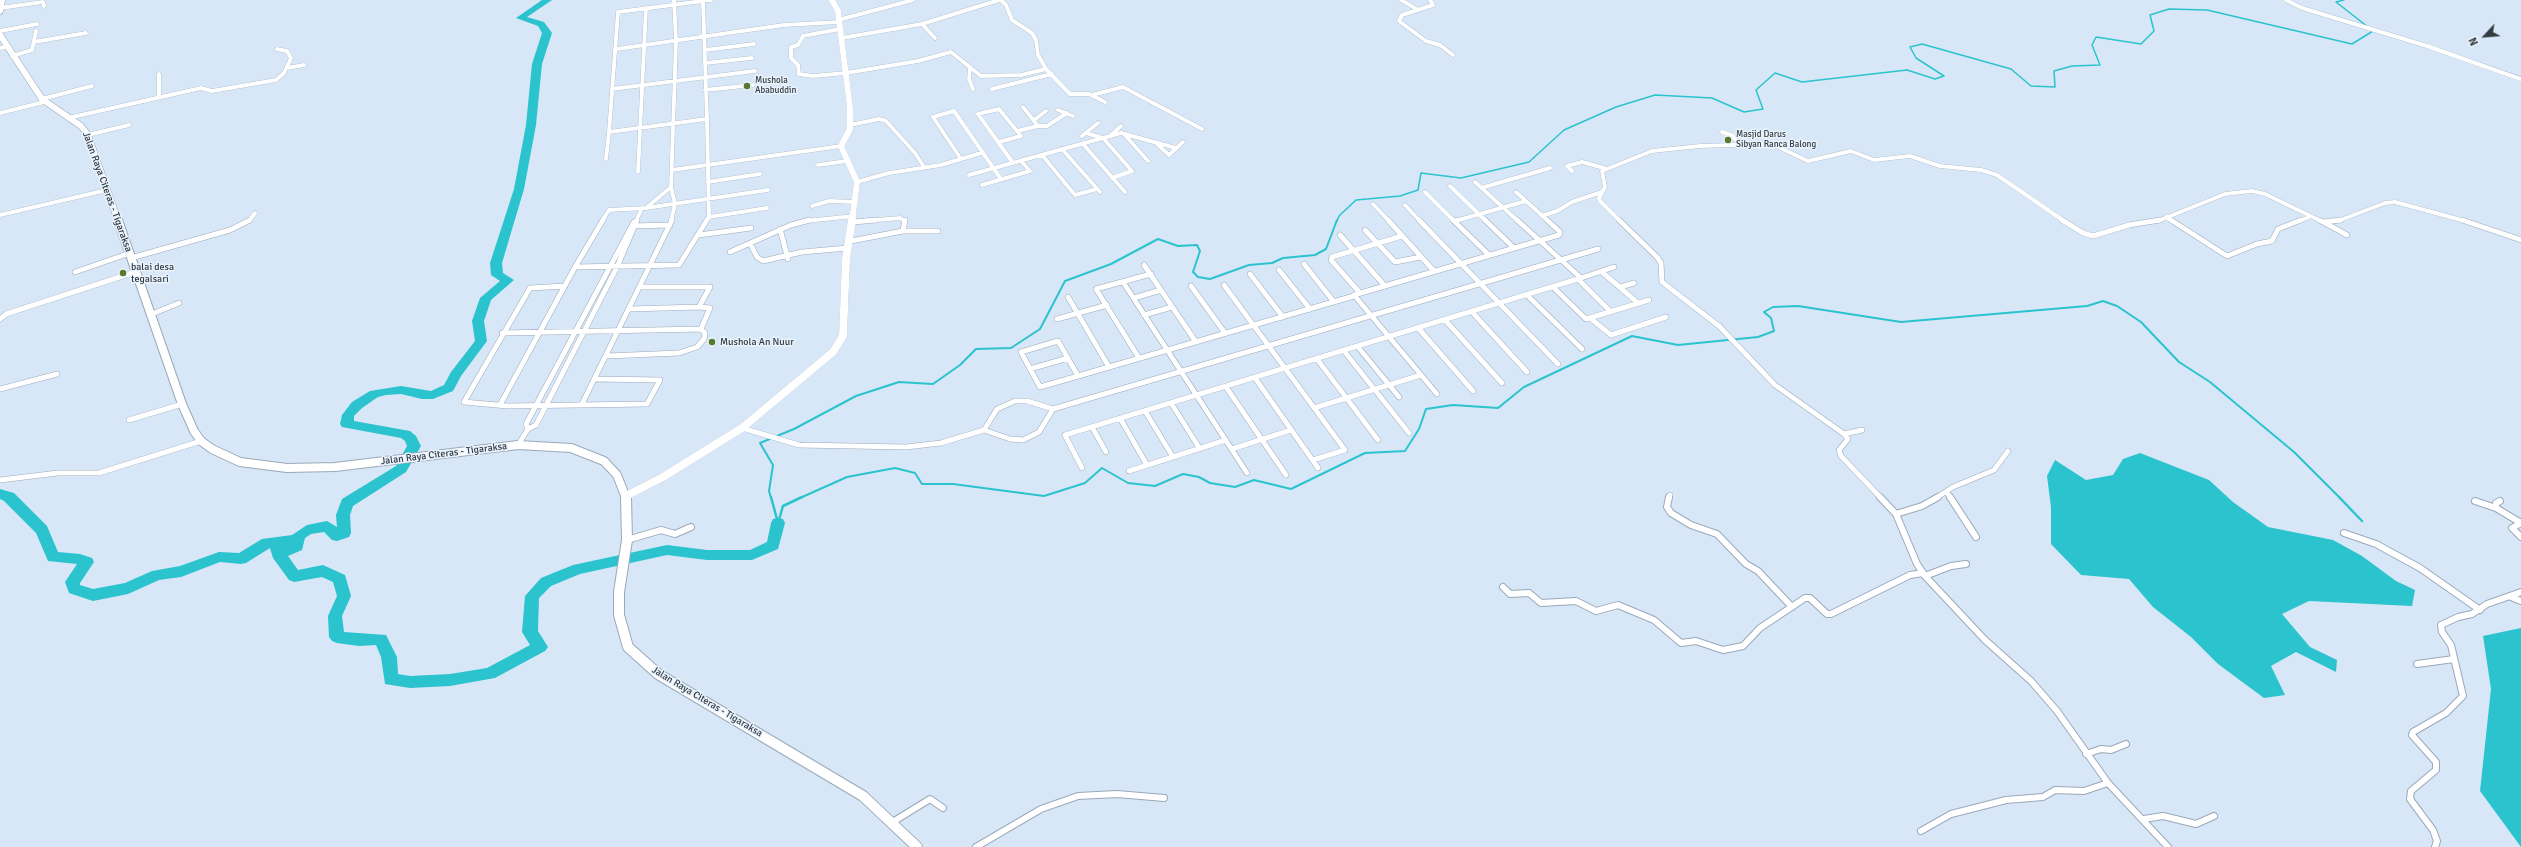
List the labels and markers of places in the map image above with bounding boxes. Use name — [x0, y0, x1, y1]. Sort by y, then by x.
place label: Mushola Ababuddin — [755, 76, 796, 97]
marker: Mushola Ababuddin — [742, 81, 752, 91]
place label: Masjid Darus Sibyan Ranca Balong — [1736, 130, 1816, 151]
marker: Masjid Darus Sibyan Ranca Balong — [1723, 135, 1733, 145]
place label: balai desa tegalsari — [131, 261, 174, 284]
marker: balai desa tegalsari — [118, 268, 128, 278]
place label: Mushola An Nuur — [720, 336, 794, 348]
marker: Mushola An Nuur — [707, 337, 717, 347]

